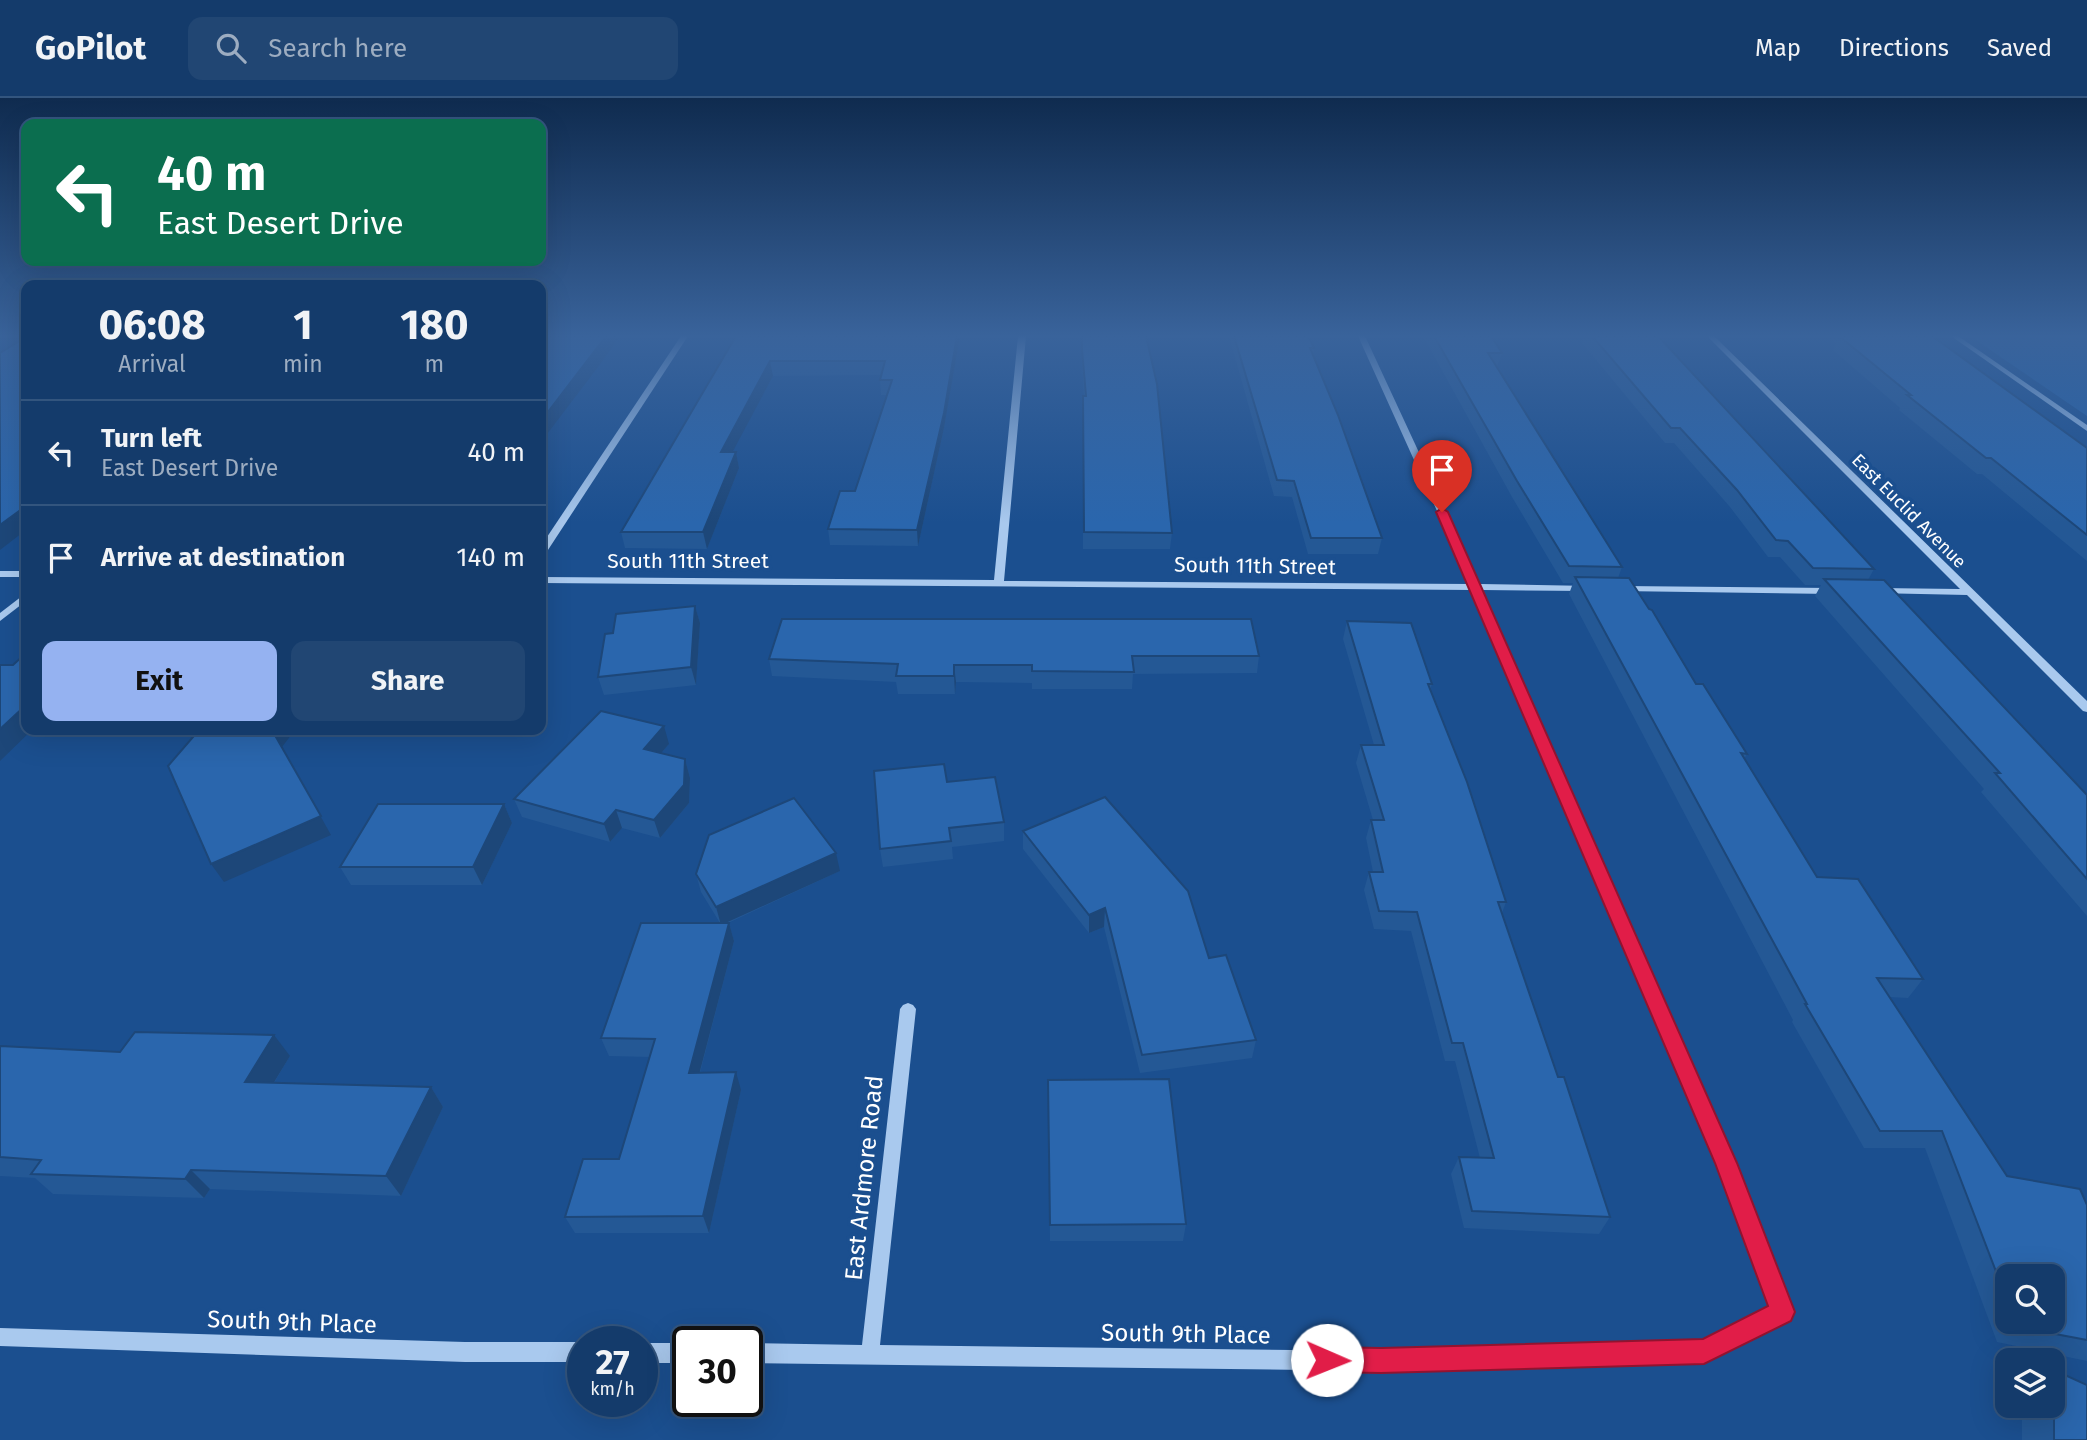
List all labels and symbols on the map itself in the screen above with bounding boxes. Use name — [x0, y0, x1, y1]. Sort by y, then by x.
pin — [1412, 440, 1472, 512]
street label: East Euclid Avenue — [1847, 449, 1971, 573]
street label: South 11th Street — [607, 548, 769, 574]
street label: South 11th Street — [1174, 552, 1336, 580]
street label: East Ardmore Road — [839, 1074, 889, 1282]
street label: South 9th Place — [207, 1305, 377, 1339]
street label: South 9th Place — [1101, 1319, 1271, 1349]
position arrow — [1290, 1323, 1364, 1397]
speed limit sign: 30 — [672, 1326, 763, 1417]

